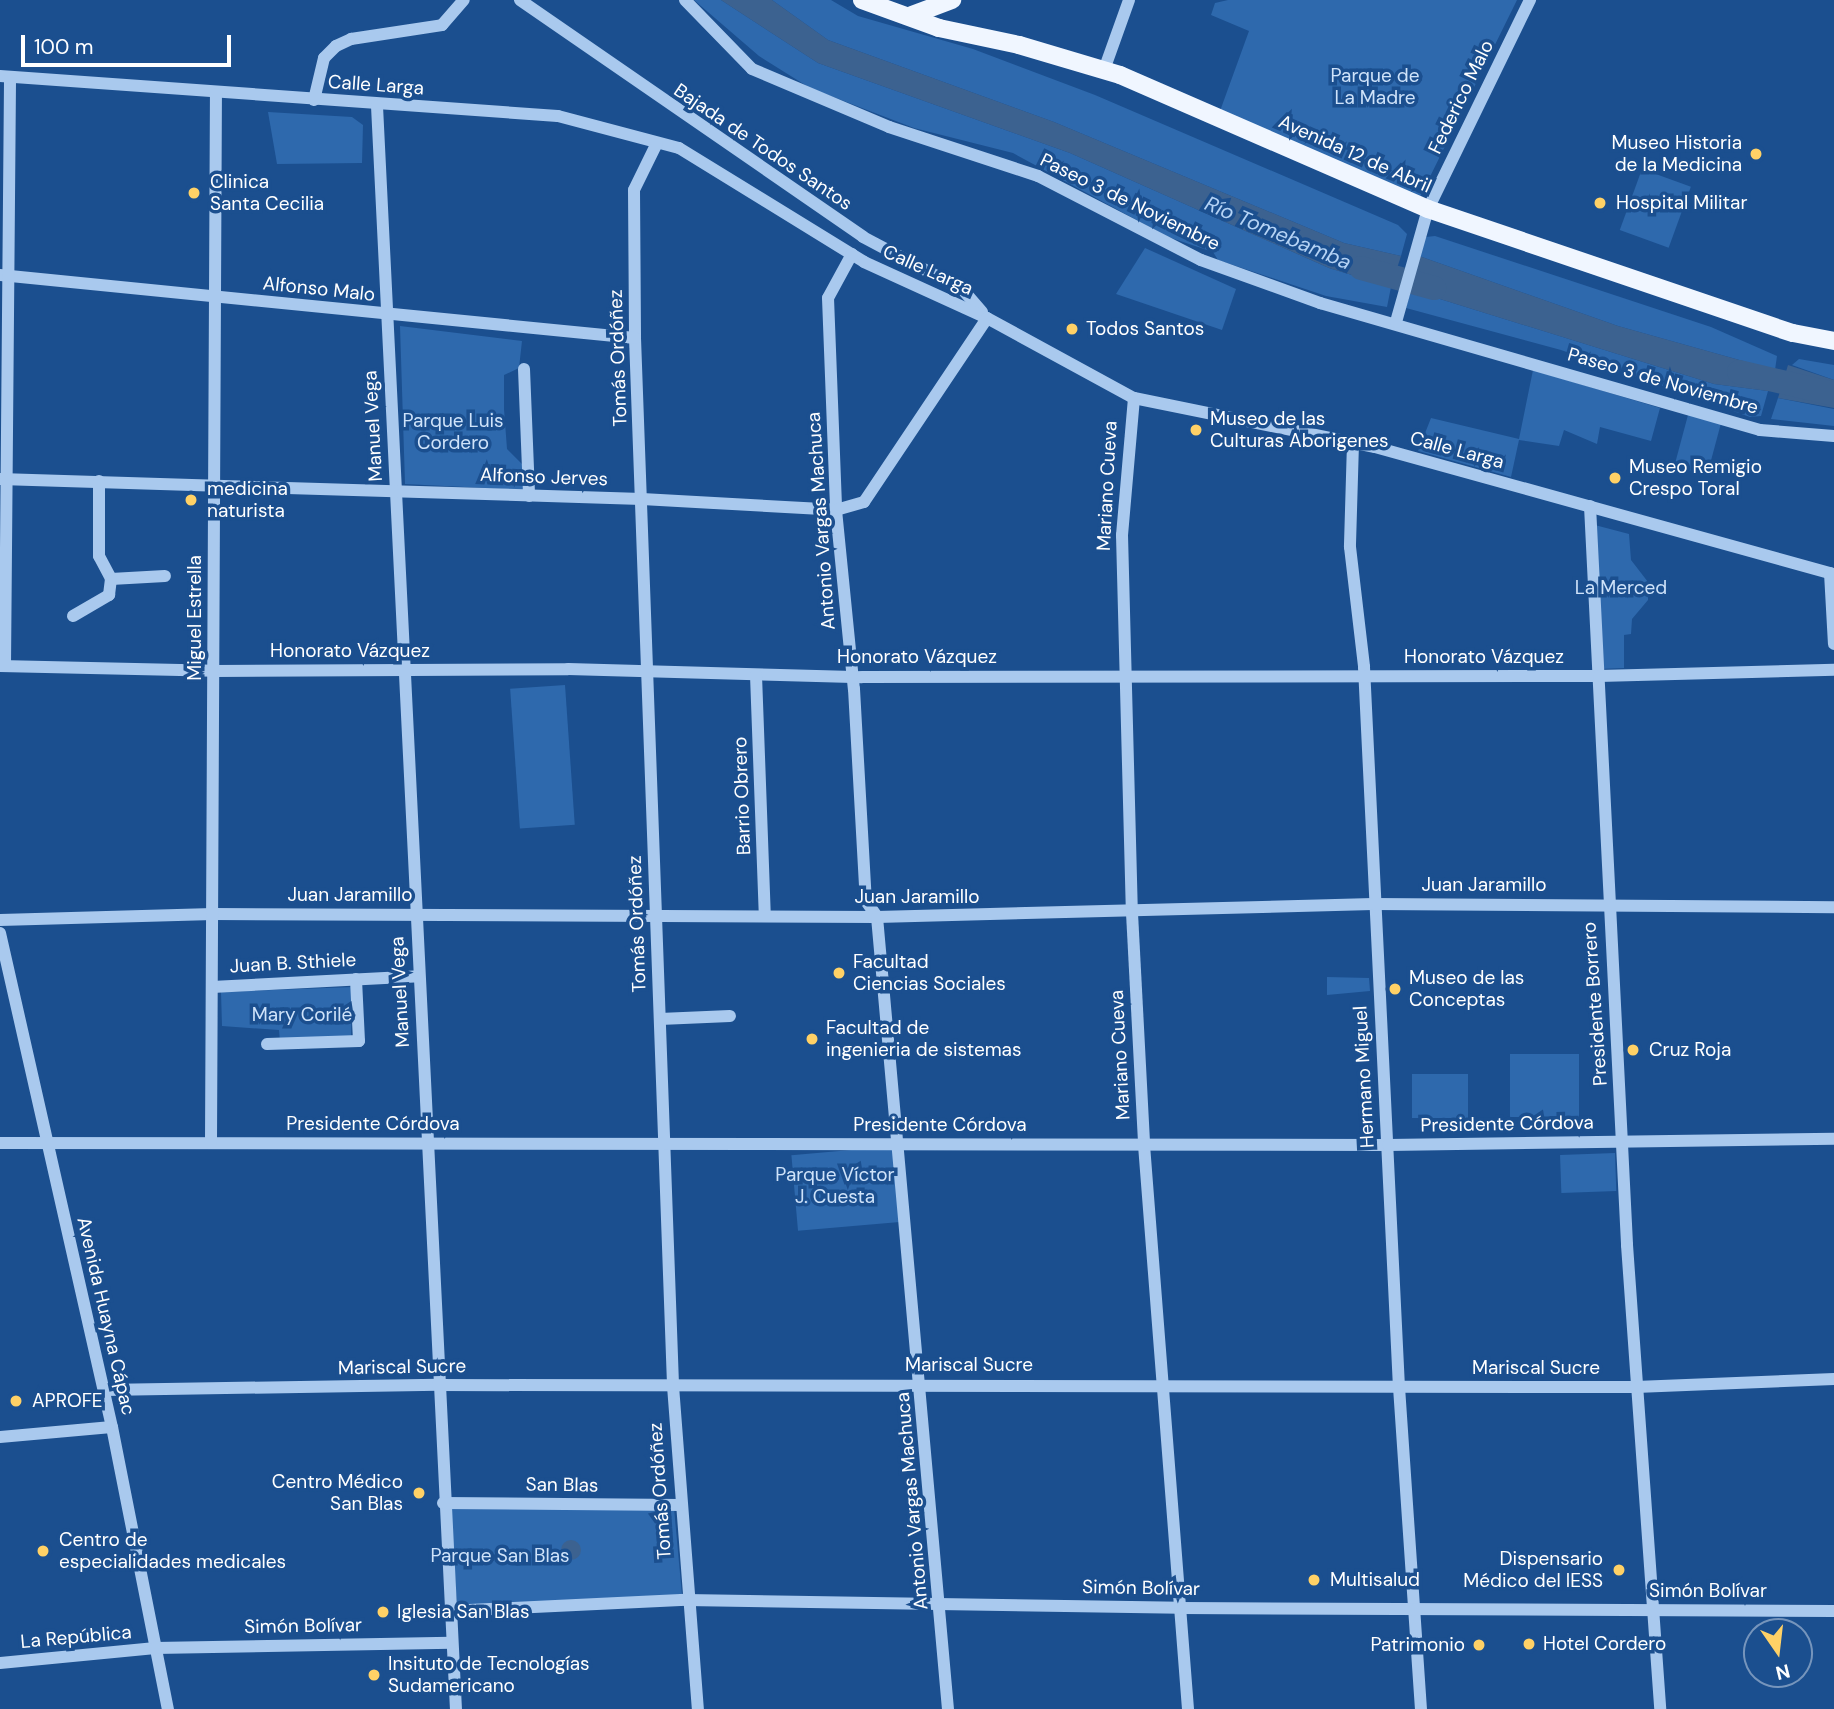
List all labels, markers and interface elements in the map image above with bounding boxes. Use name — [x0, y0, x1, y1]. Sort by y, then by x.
scale bar — [24, 21, 234, 65]
text: 100 m — [34, 33, 94, 61]
street label: Federico Malo — [1424, 36, 1498, 158]
park label: Parque de La Madre — [1331, 65, 1419, 109]
street label: Calle Larga — [327, 70, 425, 100]
street label: Bajada de Todos Santos — [670, 79, 856, 215]
street label: Avenida 12 de Abril — [1275, 110, 1435, 198]
place label: Museo Historia de la Medicina — [1611, 132, 1742, 176]
marker: Museo Historia de la Medicina — [1748, 146, 1764, 162]
street label: Paseo 3 de Noviembre — [1036, 149, 1224, 255]
place label: Clinica Santa Cecilia — [210, 171, 324, 215]
marker: Clinica Santa Cecilia — [184, 183, 204, 203]
water label: Río Tomebamba — [1201, 191, 1355, 275]
place label: Hospital Militar — [1616, 192, 1747, 214]
marker: Hospital Militar — [1590, 193, 1610, 213]
street label: Calle Larga — [879, 240, 977, 300]
street label: Alfonso Malo — [262, 272, 376, 306]
street label: Tomás Ordóñez — [604, 289, 632, 427]
place label: Todos Santos — [1086, 318, 1204, 340]
marker: Todos Santos — [1064, 321, 1080, 337]
street label: Paseo 3 de Noviembre — [1565, 343, 1761, 419]
street label: Manuel Vega — [359, 370, 387, 482]
place label: Museo de las Culturas Aborigenes — [1210, 408, 1389, 452]
park label: Parque Luis Cordero — [402, 410, 504, 454]
street label: Antonio Vargas Machuca — [802, 411, 840, 631]
street label: Mariano Cueva — [1092, 420, 1122, 552]
marker: Museo de las Culturas Aborigenes — [1188, 422, 1204, 438]
street label: Calle Larga — [1408, 427, 1506, 473]
place label: Museo Remigio Crespo Toral — [1629, 456, 1762, 500]
street label: Alfonso Jerves — [480, 463, 608, 491]
marker: Museo Remigio Crespo Toral — [1607, 470, 1623, 486]
place label: medicina naturista — [207, 478, 288, 522]
marker: medicina naturista — [181, 490, 201, 510]
street label: Miguel Estrella — [184, 555, 206, 681]
park label: La Merced — [1575, 577, 1667, 599]
street label: Honorato Vázquez — [270, 640, 430, 662]
street label: Honorato Vázquez — [837, 646, 997, 668]
street label: Honorato Vázquez — [1404, 646, 1564, 668]
street label: Barrio Obrero — [729, 736, 755, 856]
street label: Tomás Ordóñez — [623, 855, 651, 993]
street label: Juan Jaramillo — [1421, 874, 1547, 896]
street label: Juan Jaramillo — [287, 884, 413, 906]
street label: Juan Jaramillo — [854, 886, 980, 908]
street label: Presidente Borrero — [1578, 921, 1612, 1087]
street label: Manuel Vega — [386, 936, 414, 1048]
street label: Juan B. Sthiele — [229, 948, 357, 978]
place label: Facultad Ciencias Sociales — [853, 951, 1006, 995]
marker: Facultad Ciencias Sociales — [831, 965, 847, 981]
place label: Museo de las Conceptas — [1409, 967, 1524, 1011]
marker: Museo de las Conceptas — [1387, 981, 1403, 997]
street label: Mariano Cueva — [1105, 989, 1135, 1121]
park label: Mary Corilé — [252, 1004, 352, 1026]
street label: Hermano Miguel — [1349, 1005, 1379, 1149]
place label: Facultad de ingenieria de sistemas — [826, 1017, 1021, 1061]
marker: Facultad de ingenieria de sistemas — [804, 1031, 820, 1047]
place label: Cruz Roja — [1649, 1039, 1731, 1061]
marker: Cruz Roja — [1623, 1040, 1643, 1060]
street label: Presidente Córdova — [1420, 1111, 1594, 1137]
street label: Presidente Córdova — [286, 1113, 460, 1135]
street label: Presidente Córdova — [853, 1114, 1027, 1136]
park label: Parque Víctor J. Cuesta — [775, 1164, 895, 1208]
street label: Avenida Huayna Cápac — [72, 1215, 140, 1417]
street label: Mariscal Sucre — [338, 1354, 466, 1380]
street label: Mariscal Sucre — [905, 1354, 1033, 1376]
street label: Mariscal Sucre — [1472, 1357, 1600, 1379]
place label: APROFE — [32, 1390, 103, 1412]
marker: APROFE — [6, 1391, 26, 1411]
street label: Antonio Vargas Machuca — [891, 1391, 933, 1611]
street label: Tomás Ordóñez — [644, 1422, 676, 1560]
place label: Centro Médico San Blas — [272, 1471, 403, 1515]
street label: San Blas — [525, 1473, 599, 1497]
marker: Centro Médico San Blas — [409, 1483, 429, 1503]
place label: Centro de especialidades medicales — [59, 1529, 286, 1573]
marker: Centro de especialidades medicales — [33, 1541, 53, 1561]
park label: Parque San Blas — [430, 1545, 570, 1567]
place label: Dispensario Médico del IESS — [1463, 1548, 1603, 1592]
marker: Dispensario Médico del IESS — [1609, 1560, 1629, 1580]
place label: Multisalud — [1330, 1569, 1420, 1591]
marker: Multisalud — [1304, 1570, 1324, 1590]
street label: Simón Bolívar — [1082, 1576, 1200, 1600]
street label: Simón Bolívar — [1649, 1580, 1767, 1602]
place label: Iglesia San Blas — [397, 1601, 529, 1623]
marker: Iglesia San Blas — [375, 1604, 391, 1620]
street label: Simón Bolívar — [244, 1614, 362, 1638]
north arrow — [1743, 1618, 1813, 1688]
street label: La República — [19, 1621, 133, 1653]
place label: Hotel Cordero — [1543, 1633, 1666, 1655]
place label: Patrimonio — [1370, 1634, 1465, 1656]
marker: Hotel Cordero — [1521, 1636, 1537, 1652]
marker: Patrimonio — [1471, 1637, 1487, 1653]
place label: Insituto de Tecnologías Sudamericano — [388, 1653, 590, 1697]
text: N — [1773, 1658, 1792, 1686]
marker: Insituto de Tecnologías Sudamericano — [366, 1667, 382, 1683]

